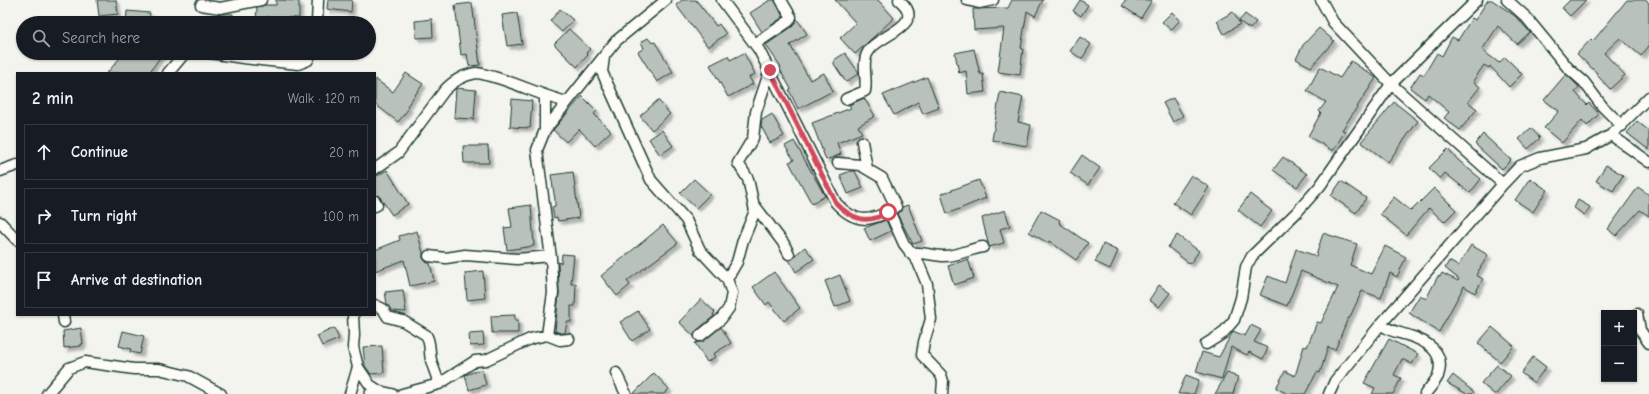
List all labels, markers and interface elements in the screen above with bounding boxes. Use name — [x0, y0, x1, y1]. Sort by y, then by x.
search box — [16, 16, 376, 60]
icon: search — [30, 27, 52, 49]
text: Search here — [62, 29, 140, 47]
route end — [761, 61, 779, 79]
text: 2 min — [32, 89, 73, 108]
text: Walk · 120 m — [288, 91, 360, 106]
icon: ahead — [33, 141, 55, 163]
text: Continue — [71, 143, 128, 161]
text: 20 m — [329, 145, 359, 160]
route start — [879, 203, 897, 221]
icon: right — [33, 205, 55, 227]
text: Turn right — [71, 207, 137, 225]
text: 100 m — [323, 209, 359, 224]
icon: arrive — [33, 269, 55, 291]
text: Arrive at destination — [71, 271, 202, 289]
map controls — [1601, 310, 1637, 382]
button: + — [1601, 310, 1637, 346]
button: − — [1601, 346, 1637, 382]

